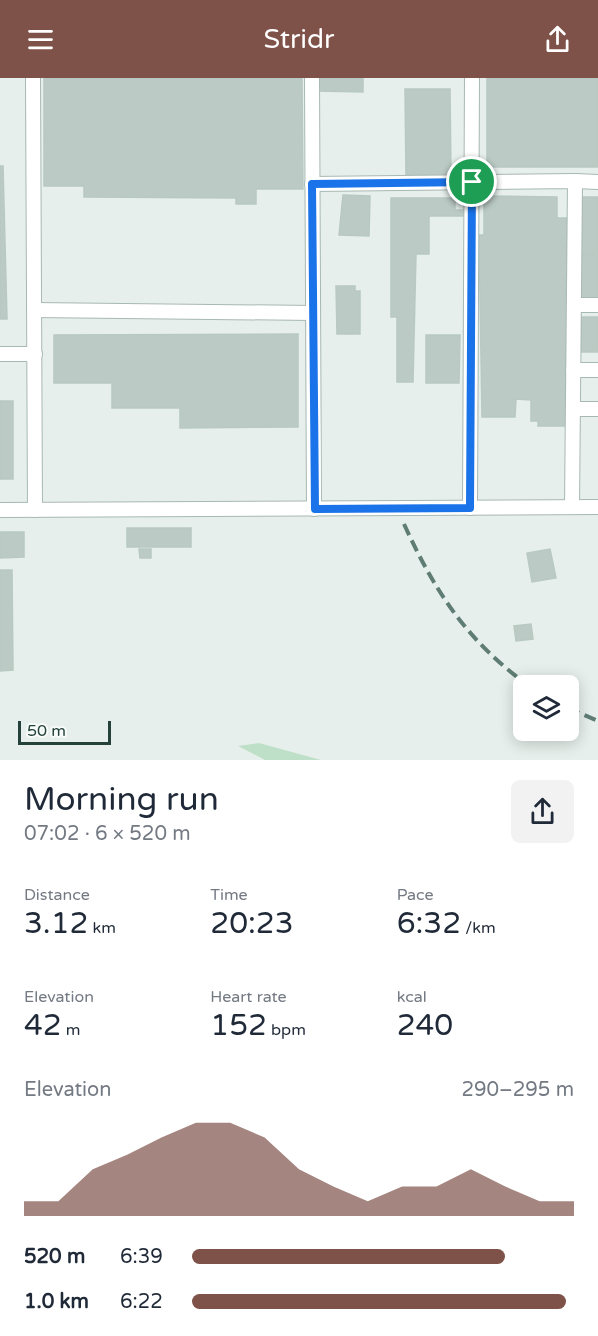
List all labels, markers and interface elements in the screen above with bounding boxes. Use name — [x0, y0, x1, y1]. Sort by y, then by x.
icon: menu — [24, 23, 57, 56]
text: Stridr — [264, 23, 334, 56]
icon: share — [541, 23, 574, 56]
pin — [446, 156, 497, 207]
icon: arrive — [455, 165, 488, 198]
map controls — [513, 675, 579, 741]
button: layers — [513, 675, 579, 741]
scale bar — [18, 718, 111, 746]
text: 50 m — [27, 721, 66, 741]
text: Morning run — [24, 780, 219, 819]
button: share — [511, 780, 574, 843]
text: 07:02 · 6 × 520 m — [24, 822, 191, 846]
text: Distance — [24, 885, 90, 905]
text: Time — [210, 885, 248, 905]
text: Pace — [397, 885, 434, 905]
text: 3.12 — [24, 905, 88, 942]
text: 20:23 — [210, 905, 294, 942]
text: 6:32 — [397, 905, 461, 942]
text: km — [88, 918, 116, 938]
text: /km — [461, 918, 496, 938]
text: Elevation — [24, 987, 94, 1007]
text: Heart rate — [210, 987, 287, 1007]
text: kcal — [397, 987, 427, 1007]
text: 42 — [24, 1007, 62, 1044]
text: 152 — [210, 1007, 267, 1044]
text: 240 — [397, 1007, 453, 1044]
text: m — [62, 1020, 81, 1040]
text: bpm — [267, 1020, 306, 1040]
text: Elevation — [24, 1078, 111, 1102]
text: 290–295 m — [461, 1078, 574, 1102]
text: 520 m — [24, 1245, 85, 1269]
text: 6:39 — [120, 1245, 163, 1269]
text: 1.0 km — [24, 1290, 89, 1314]
text: 6:22 — [120, 1290, 163, 1314]

